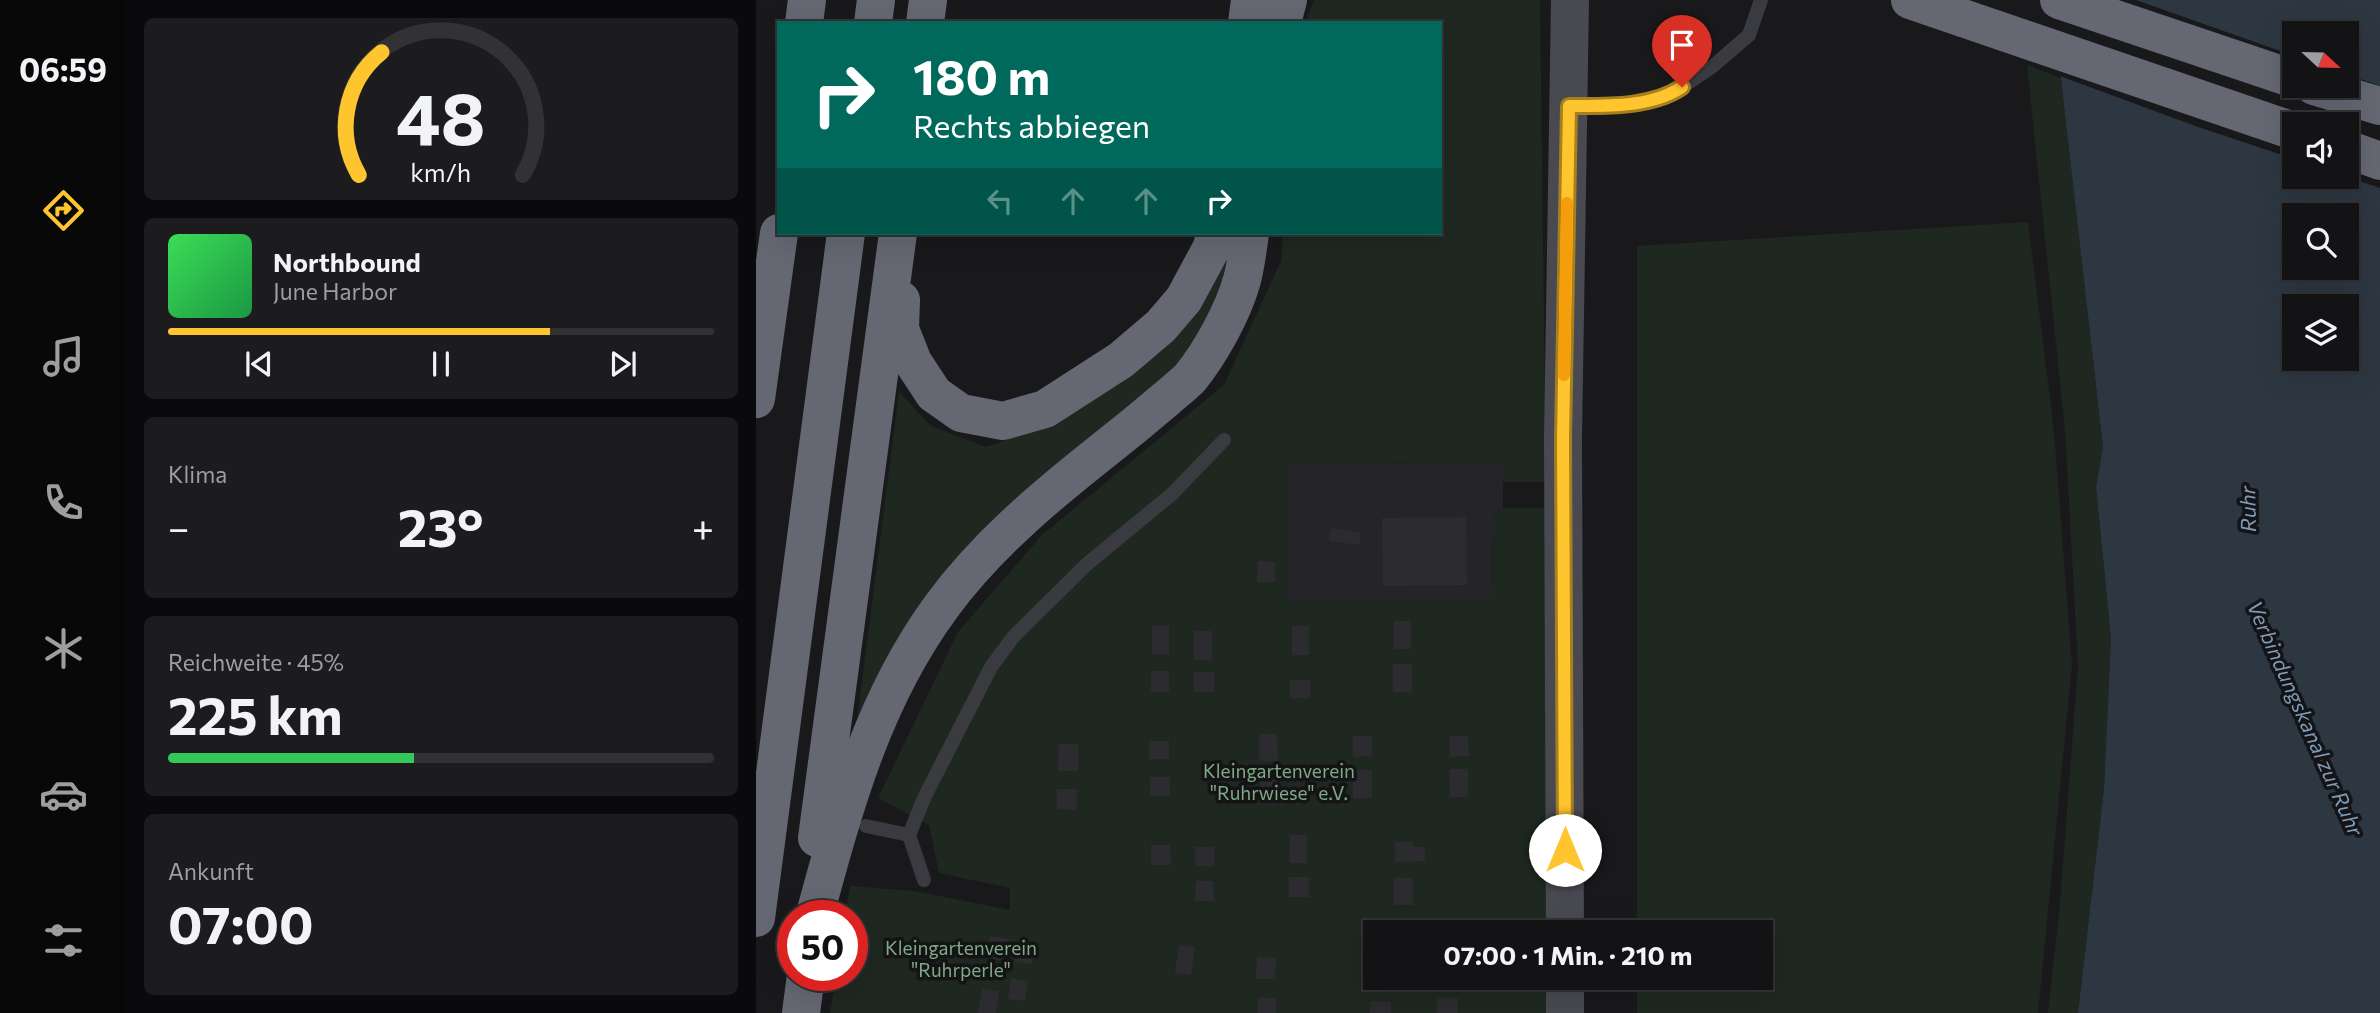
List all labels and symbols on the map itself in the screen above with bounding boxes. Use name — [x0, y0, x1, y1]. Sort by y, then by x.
pin — [1652, 15, 1712, 87]
north arrow — [2282, 21, 2359, 98]
water label: Ruhr — [2234, 485, 2260, 532]
water label: Verbindungskanal zur Ruhr — [2243, 597, 2369, 840]
park label: Kleingartenverein "Ruhrwiese" e.V. — [1203, 759, 1355, 804]
position arrow — [1528, 813, 1602, 887]
speed limit sign: 50 — [777, 900, 868, 991]
park label: Kleingartenverein "Ruhrperle" — [885, 936, 1037, 981]

